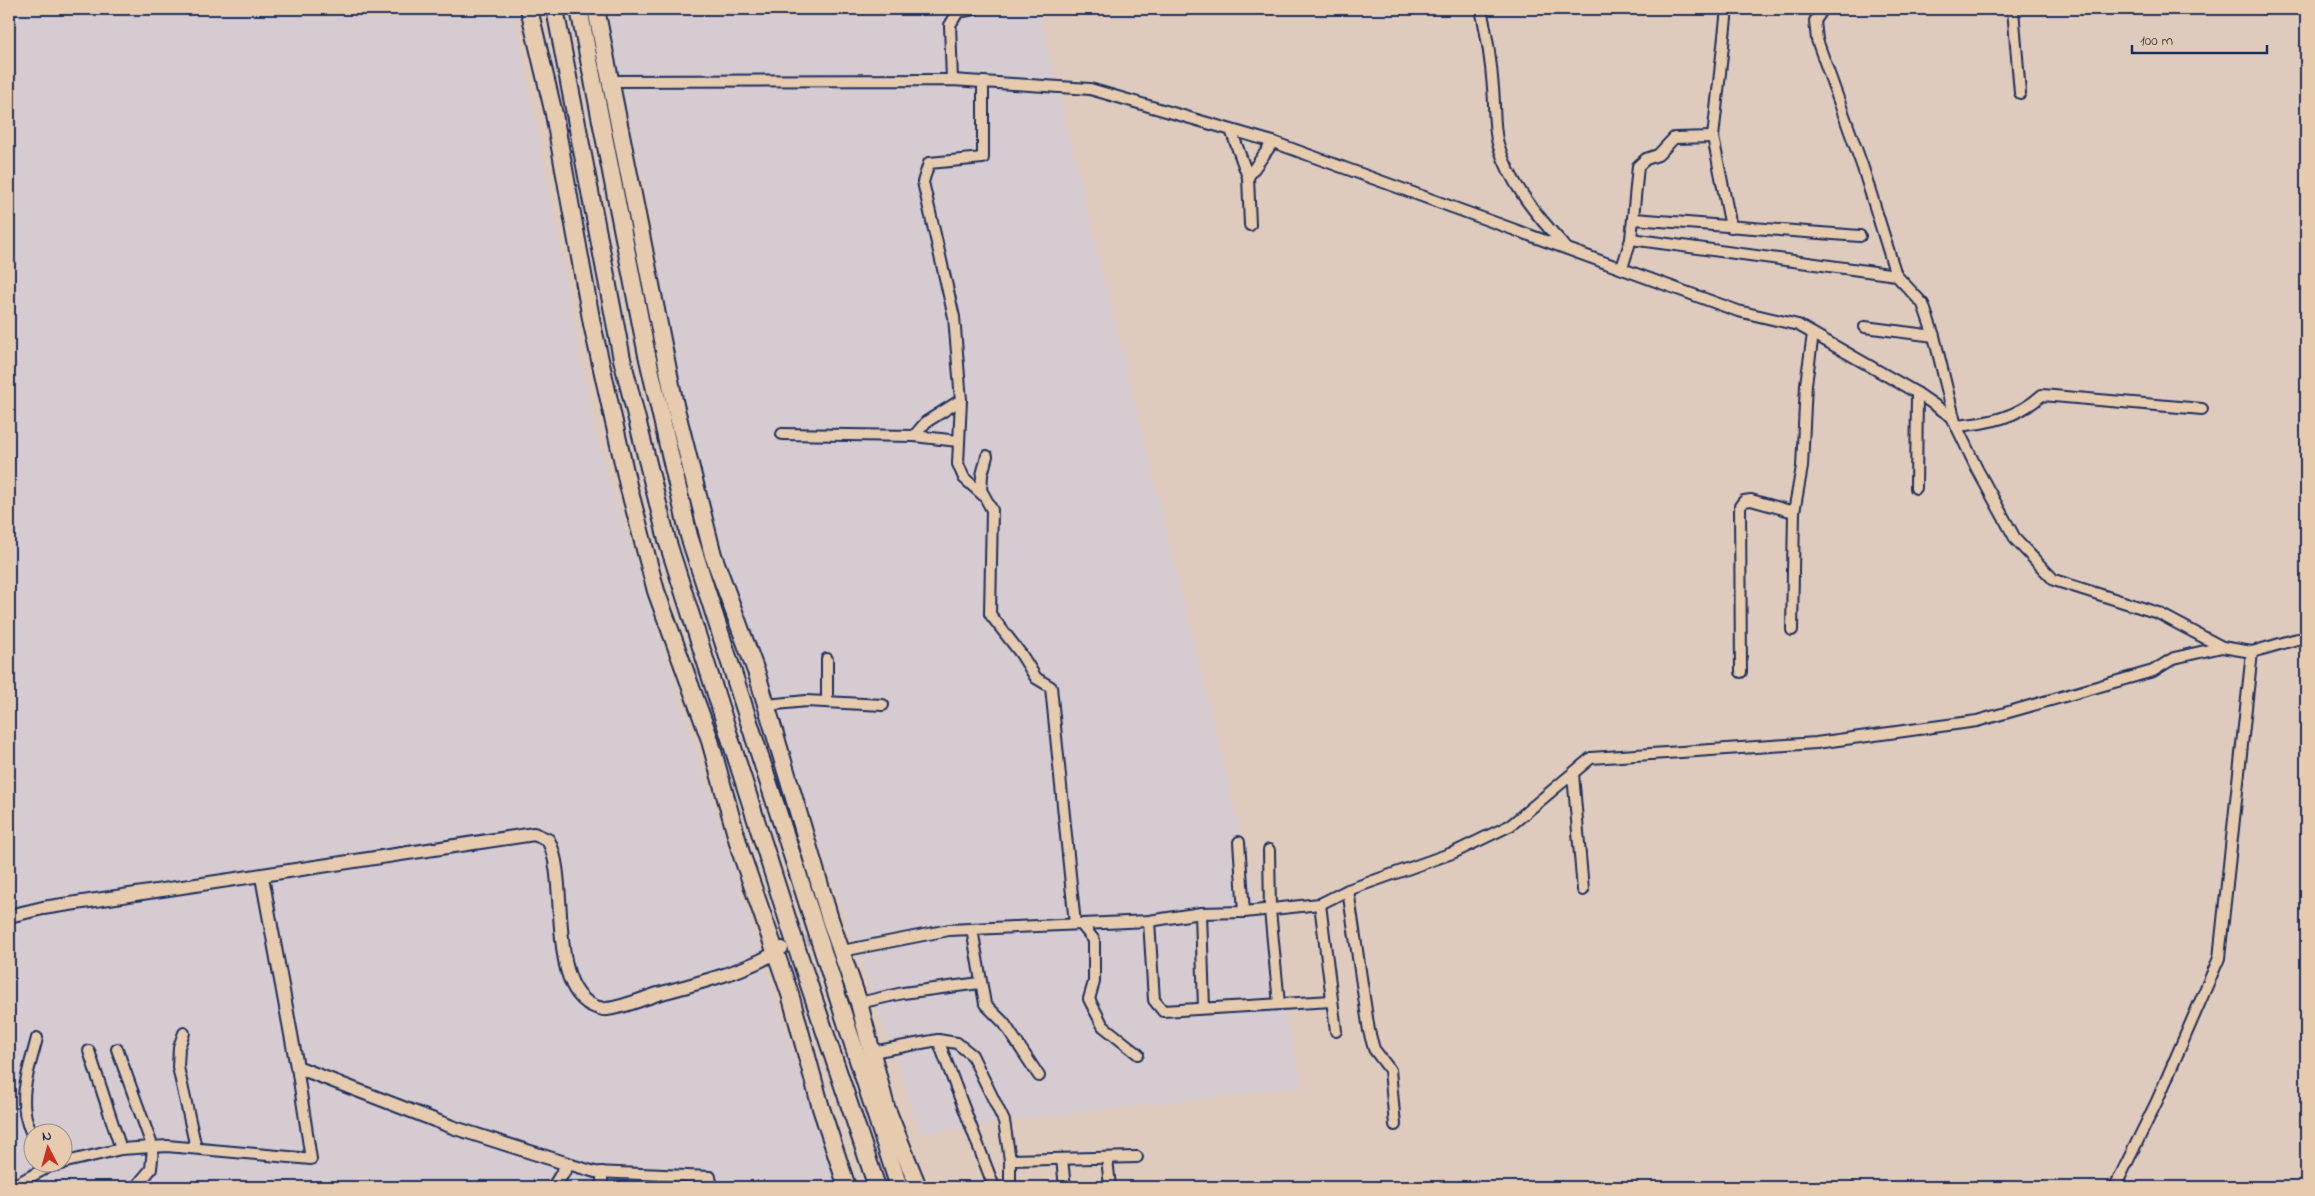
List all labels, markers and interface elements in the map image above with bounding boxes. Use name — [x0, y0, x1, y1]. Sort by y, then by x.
scale bar — [2132, 22, 2268, 54]
text: 100 m — [2140, 30, 2173, 52]
north arrow — [22, 1124, 72, 1174]
text: N — [41, 1126, 53, 1147]

